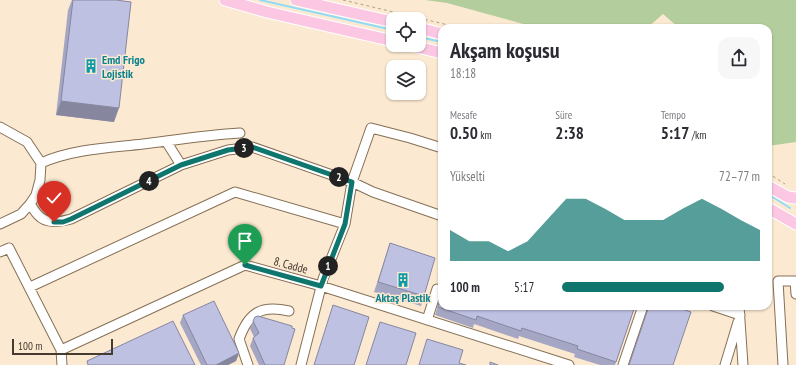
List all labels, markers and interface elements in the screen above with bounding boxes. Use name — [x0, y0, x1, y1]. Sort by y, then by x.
map controls — [386, 12, 426, 100]
button: locate — [386, 12, 426, 52]
text: Akşam koşusu — [450, 36, 560, 64]
button: share — [718, 37, 760, 79]
place label: Emd Frigo Lojistik — [102, 52, 145, 81]
building icon: Emd Frigo Lojistik — [83, 58, 99, 74]
button: layers — [386, 60, 426, 100]
text: 18:18 — [450, 65, 476, 82]
text: Mesafe — [450, 108, 477, 122]
text: Süre — [555, 108, 572, 122]
text: Tempo — [661, 108, 686, 122]
text: 0.50 — [450, 122, 478, 144]
text: 2:38 — [555, 122, 584, 144]
text: 5:17 — [661, 122, 689, 144]
text: km — [478, 128, 492, 142]
text: /km — [689, 128, 706, 142]
pin: 3 — [234, 138, 254, 158]
text: 3 — [241, 141, 247, 155]
pin: 2 — [329, 167, 349, 187]
text: Yükselti — [450, 168, 485, 185]
text: 72–77 m — [719, 168, 760, 185]
text: 2 — [336, 170, 342, 184]
pin: 4 — [139, 171, 159, 191]
text: 4 — [146, 174, 152, 188]
pin — [37, 181, 71, 222]
icon: check — [43, 187, 65, 209]
pin — [228, 224, 262, 265]
icon: arrive — [234, 230, 256, 252]
street label: 8. Cadde — [272, 253, 310, 277]
pin: 1 — [318, 256, 338, 276]
text: 1 — [325, 259, 331, 273]
building icon: Aktaş Plastik — [395, 272, 411, 288]
text: 100 m — [450, 279, 480, 296]
text: 5:17 — [514, 279, 534, 296]
place label: Aktaş Plastik — [375, 290, 431, 305]
scale bar — [12, 337, 113, 356]
text: 100 m — [18, 339, 42, 353]

